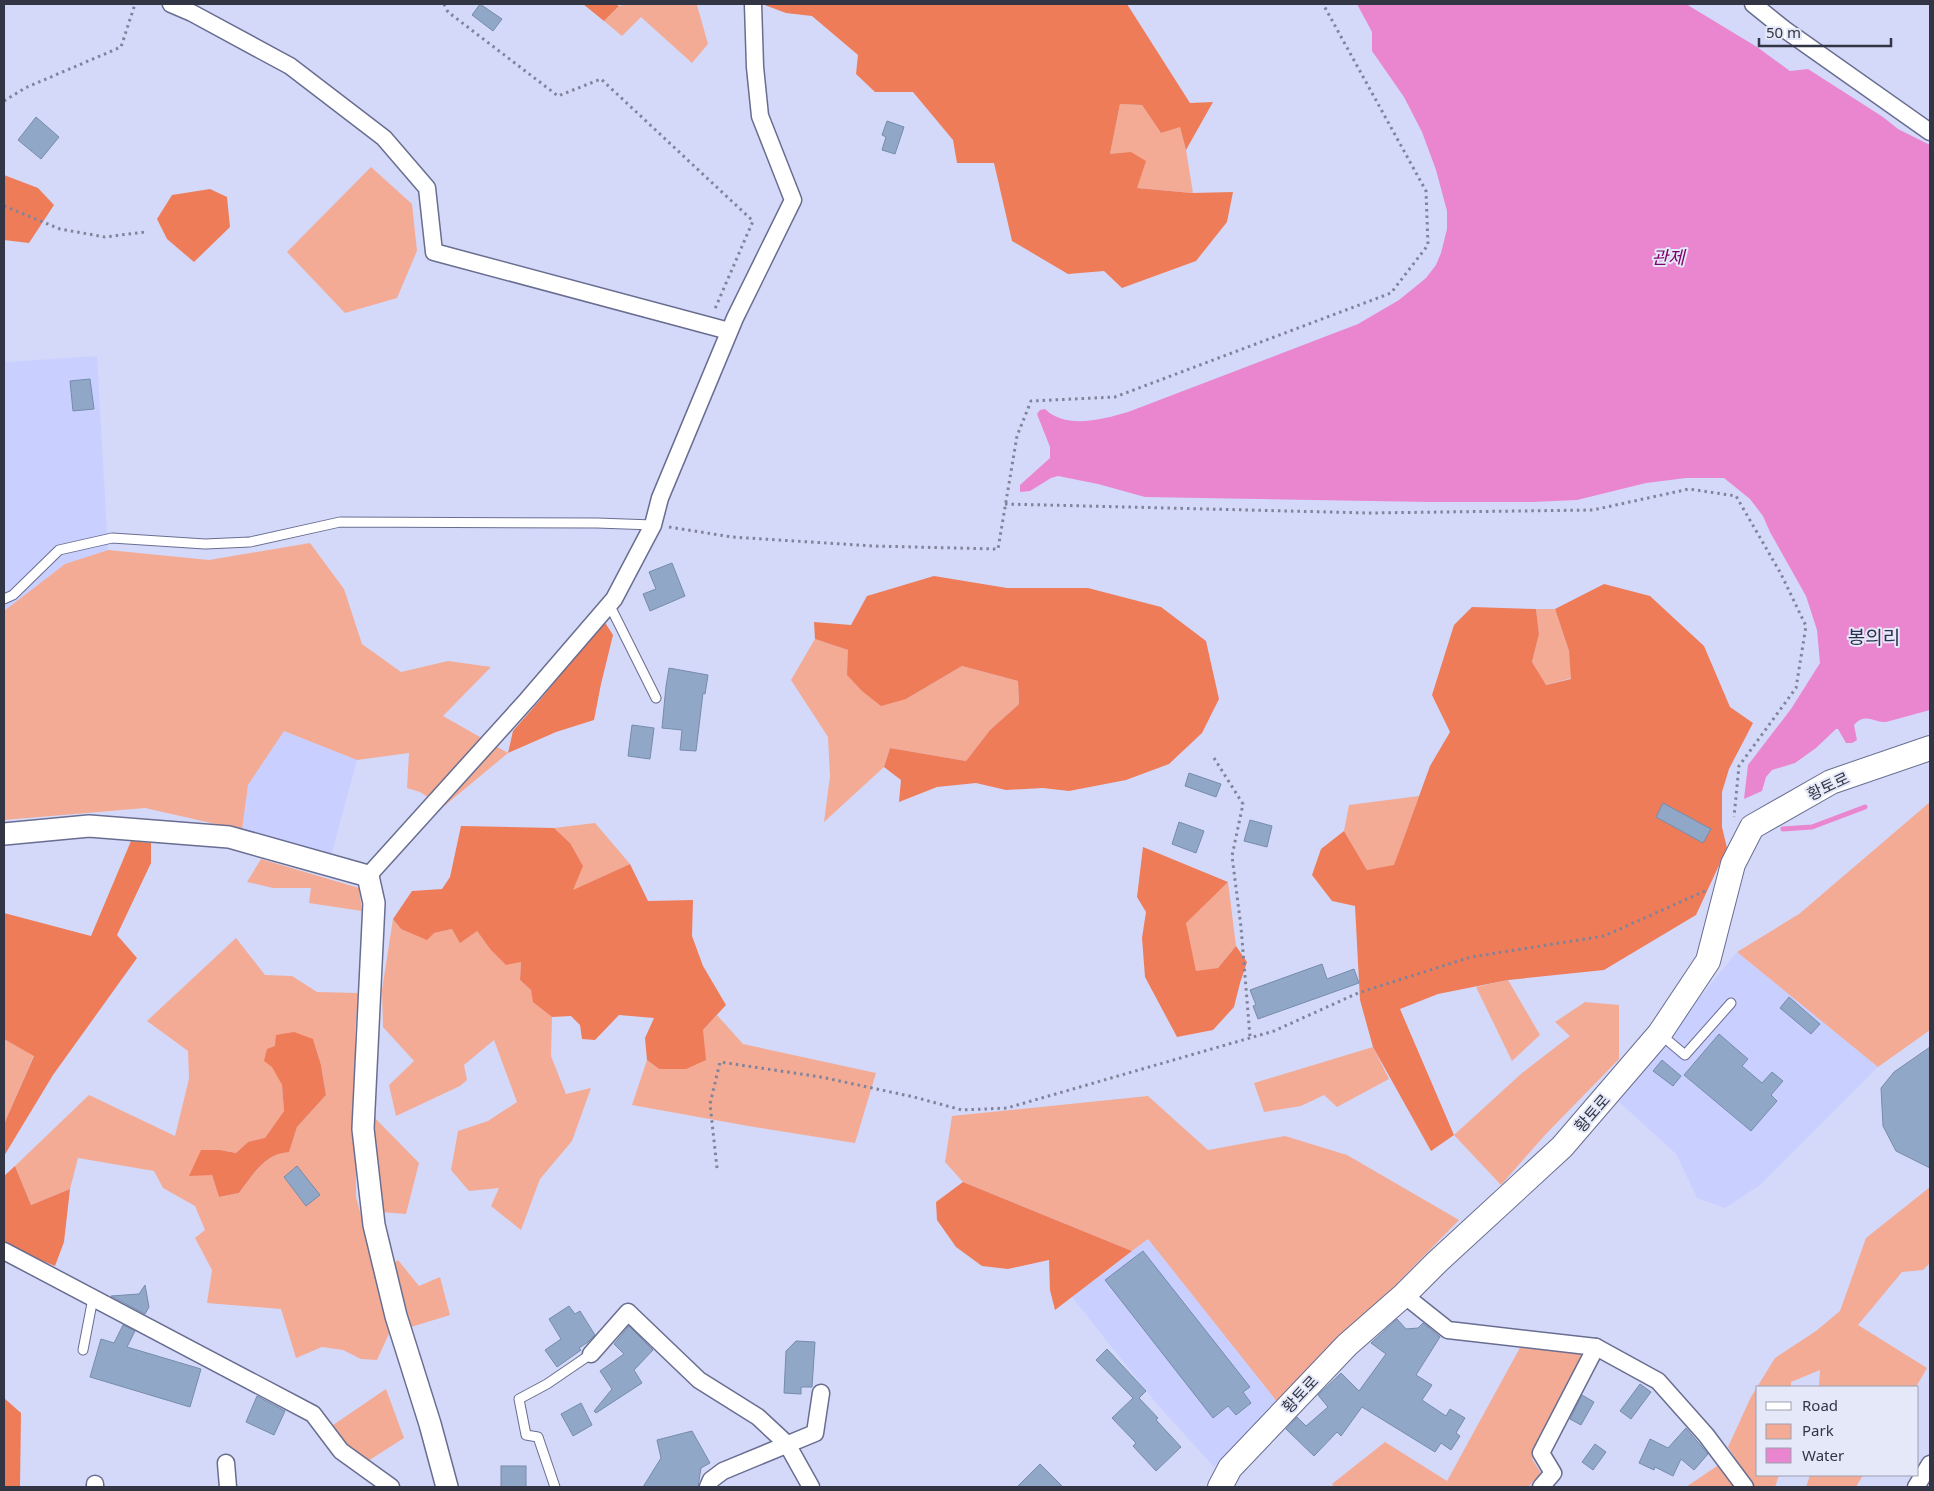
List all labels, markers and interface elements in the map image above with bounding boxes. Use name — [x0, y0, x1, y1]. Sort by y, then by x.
scale bar — [1759, 15, 1892, 47]
text: 50 m — [1766, 22, 1801, 42]
water label: 관제 — [1651, 245, 1687, 269]
district label: 봉의리 — [1848, 624, 1900, 650]
street label: 황토로 — [1803, 767, 1853, 805]
street label: 황토로 — [1569, 1089, 1615, 1137]
street label: 황토로 — [1277, 1370, 1323, 1418]
legend — [1756, 1386, 1919, 1476]
text: Road — [1802, 1395, 1838, 1415]
text: Park — [1802, 1420, 1834, 1440]
text: Water — [1802, 1445, 1844, 1465]

